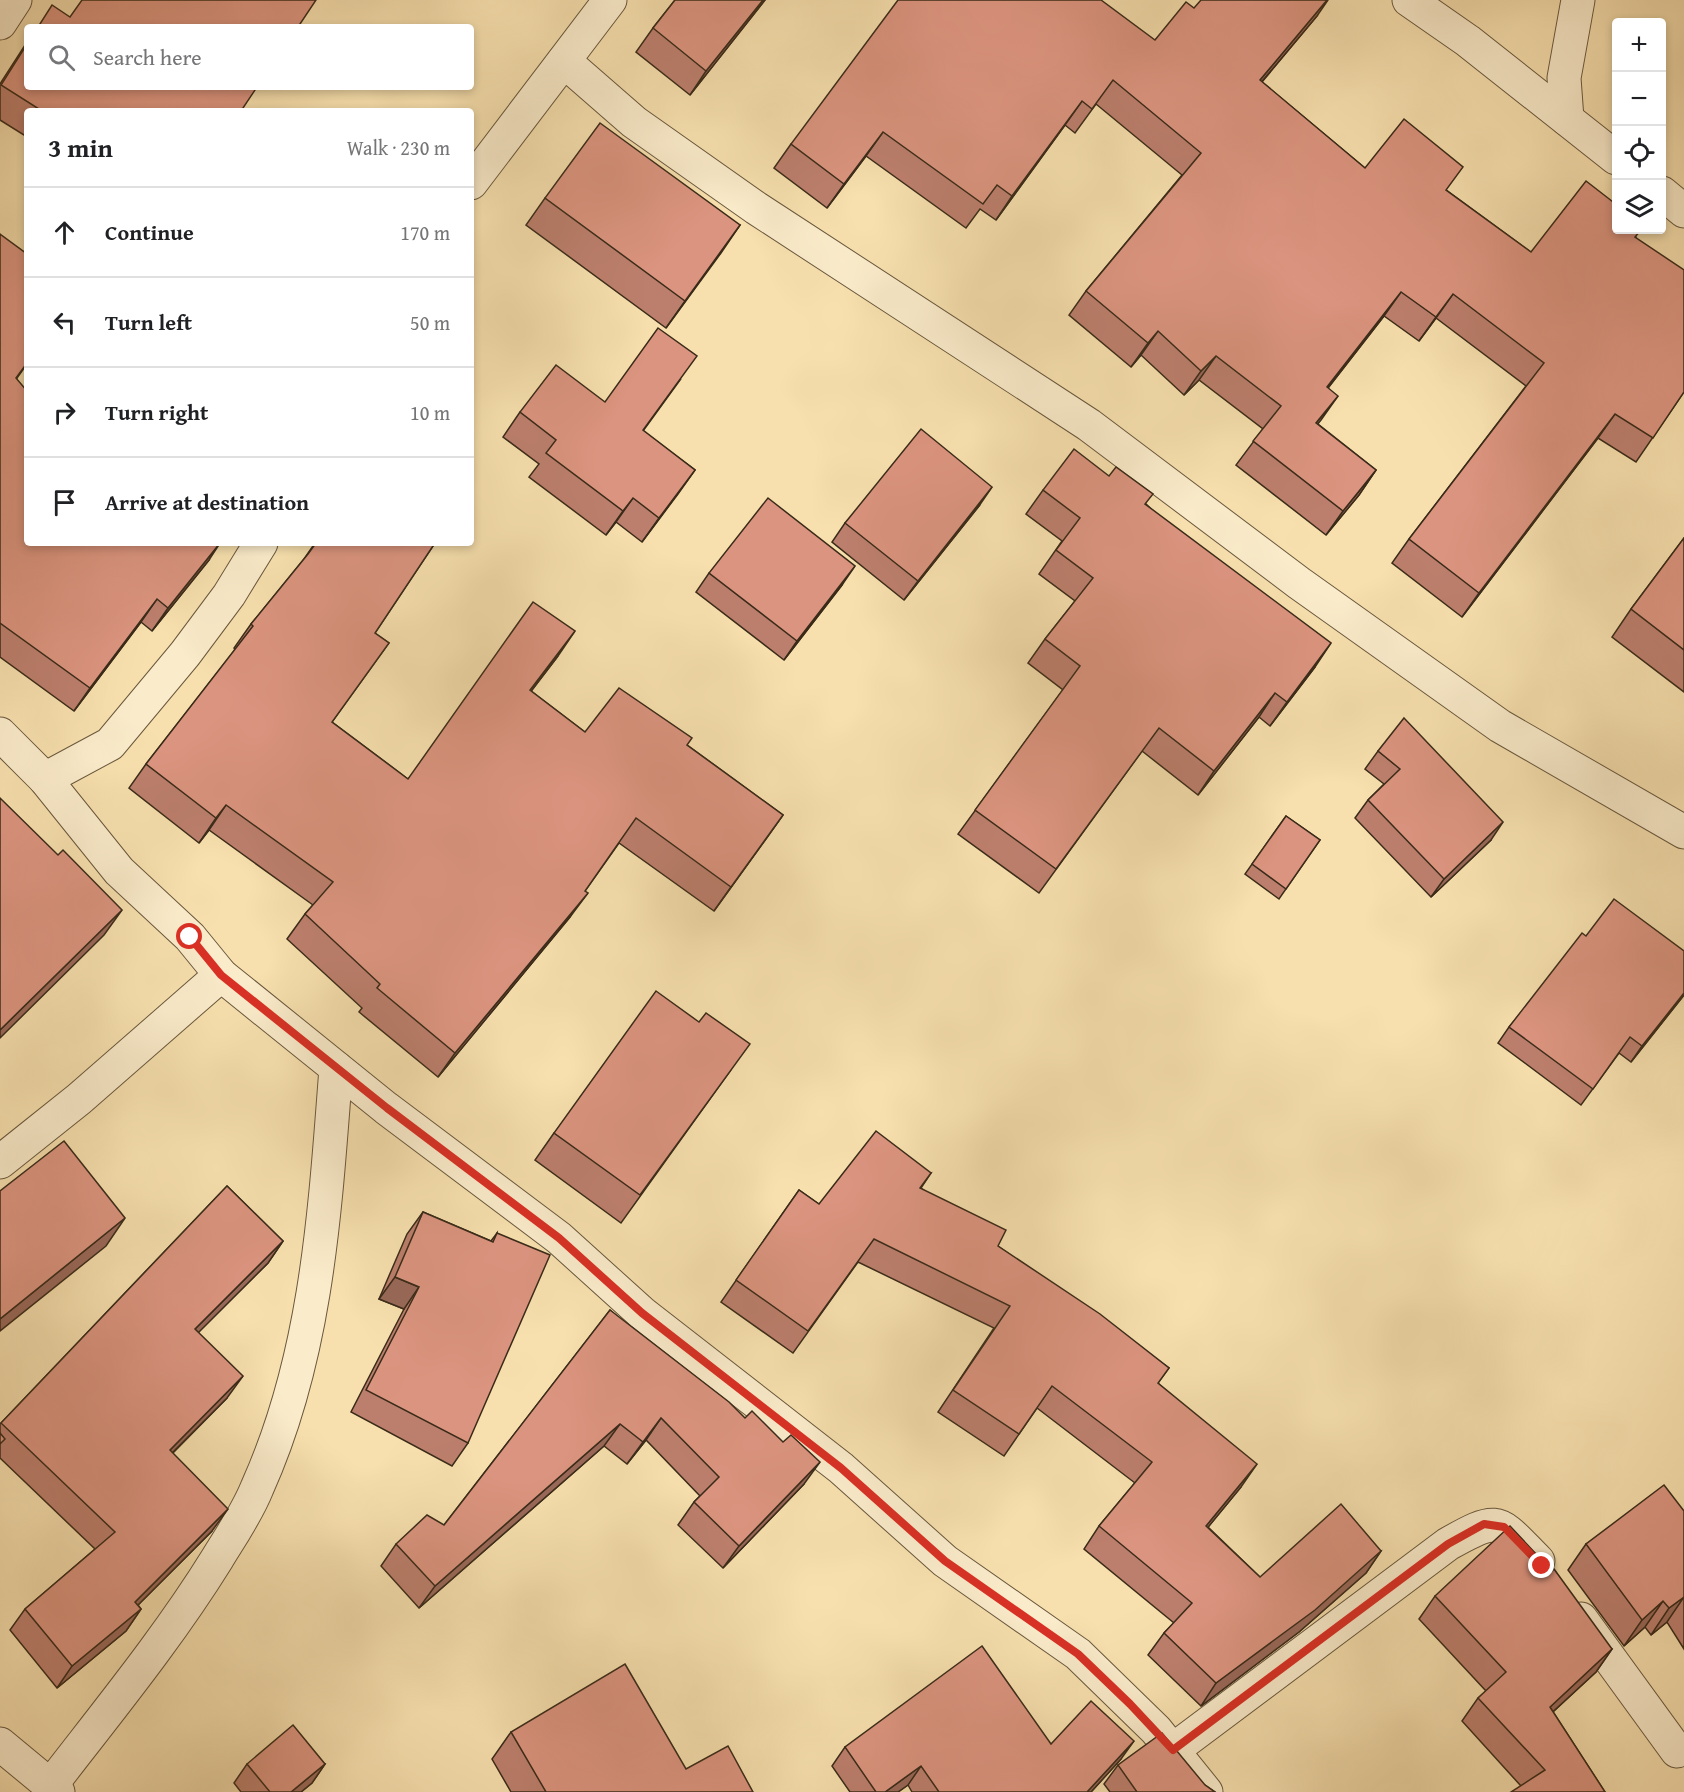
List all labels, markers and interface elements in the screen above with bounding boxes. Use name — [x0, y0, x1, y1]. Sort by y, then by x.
map controls — [1612, 18, 1666, 234]
button: + — [1612, 18, 1666, 72]
search box — [24, 24, 474, 90]
icon: search — [45, 41, 78, 74]
text: Search here — [93, 41, 202, 73]
button: − — [1612, 72, 1666, 126]
button: locate — [1612, 126, 1666, 180]
text: 3 min — [48, 128, 113, 167]
text: Walk · 230 m — [347, 133, 450, 162]
button: layers — [1612, 180, 1666, 234]
icon: ahead — [48, 216, 81, 249]
text: Continue — [105, 216, 194, 248]
text: 170 m — [400, 218, 450, 247]
icon: left — [48, 306, 81, 339]
text: Turn left — [105, 306, 192, 338]
text: 50 m — [410, 308, 450, 337]
icon: right — [48, 396, 81, 429]
text: Turn right — [105, 396, 208, 428]
text: 10 m — [410, 398, 450, 427]
icon: arrive — [48, 486, 81, 519]
text: Arrive at destination — [105, 486, 309, 518]
route start — [176, 923, 202, 949]
route end — [1528, 1552, 1554, 1578]

